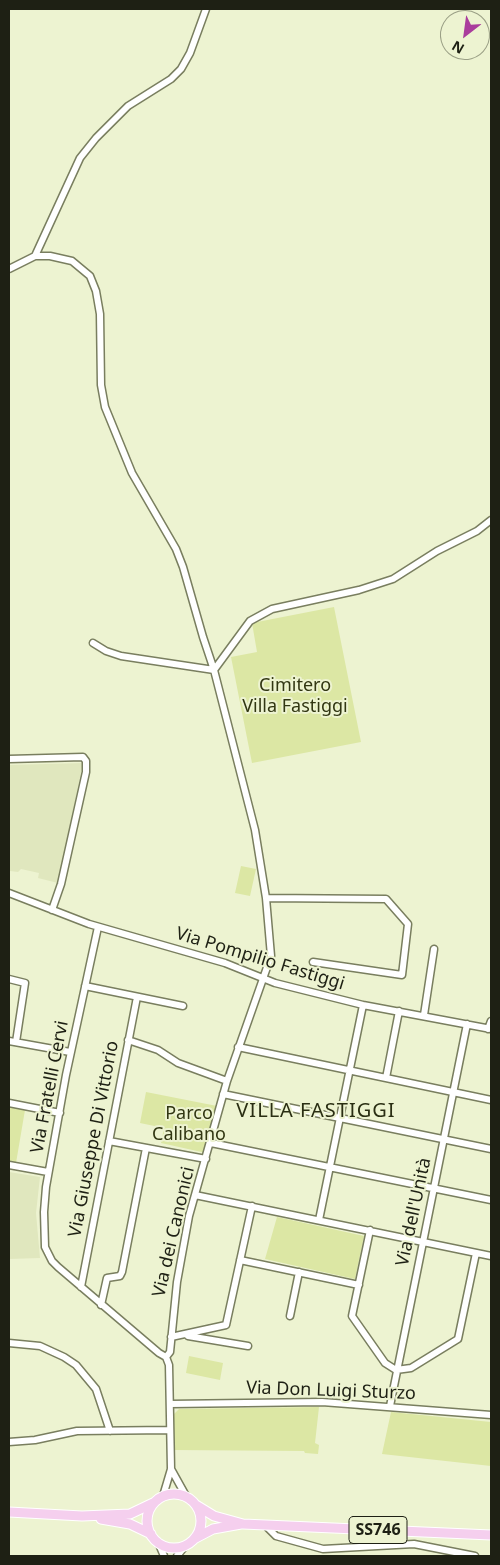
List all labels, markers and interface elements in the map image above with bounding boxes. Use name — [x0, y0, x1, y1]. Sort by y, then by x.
north arrow — [440, 10, 490, 60]
text: N — [448, 36, 467, 59]
park label: Cimitero Villa Fastiggi — [242, 675, 348, 718]
street label: Via Pompilio Fastiggi — [173, 923, 347, 995]
street label: Via Fratelli Cervi — [27, 1019, 73, 1155]
street label: Via Giuseppe Di Vittorio — [64, 1039, 124, 1239]
district label: VILLA FASTIGGI — [235, 1099, 397, 1123]
park label: Parco Calibano — [152, 1103, 226, 1146]
street label: Via dell'Unità — [392, 1156, 436, 1268]
street label: Via dei Canonici — [148, 1165, 200, 1299]
street label: Via Don Luigi Sturzo — [246, 1377, 416, 1405]
road number: SS746 — [349, 1516, 407, 1544]

